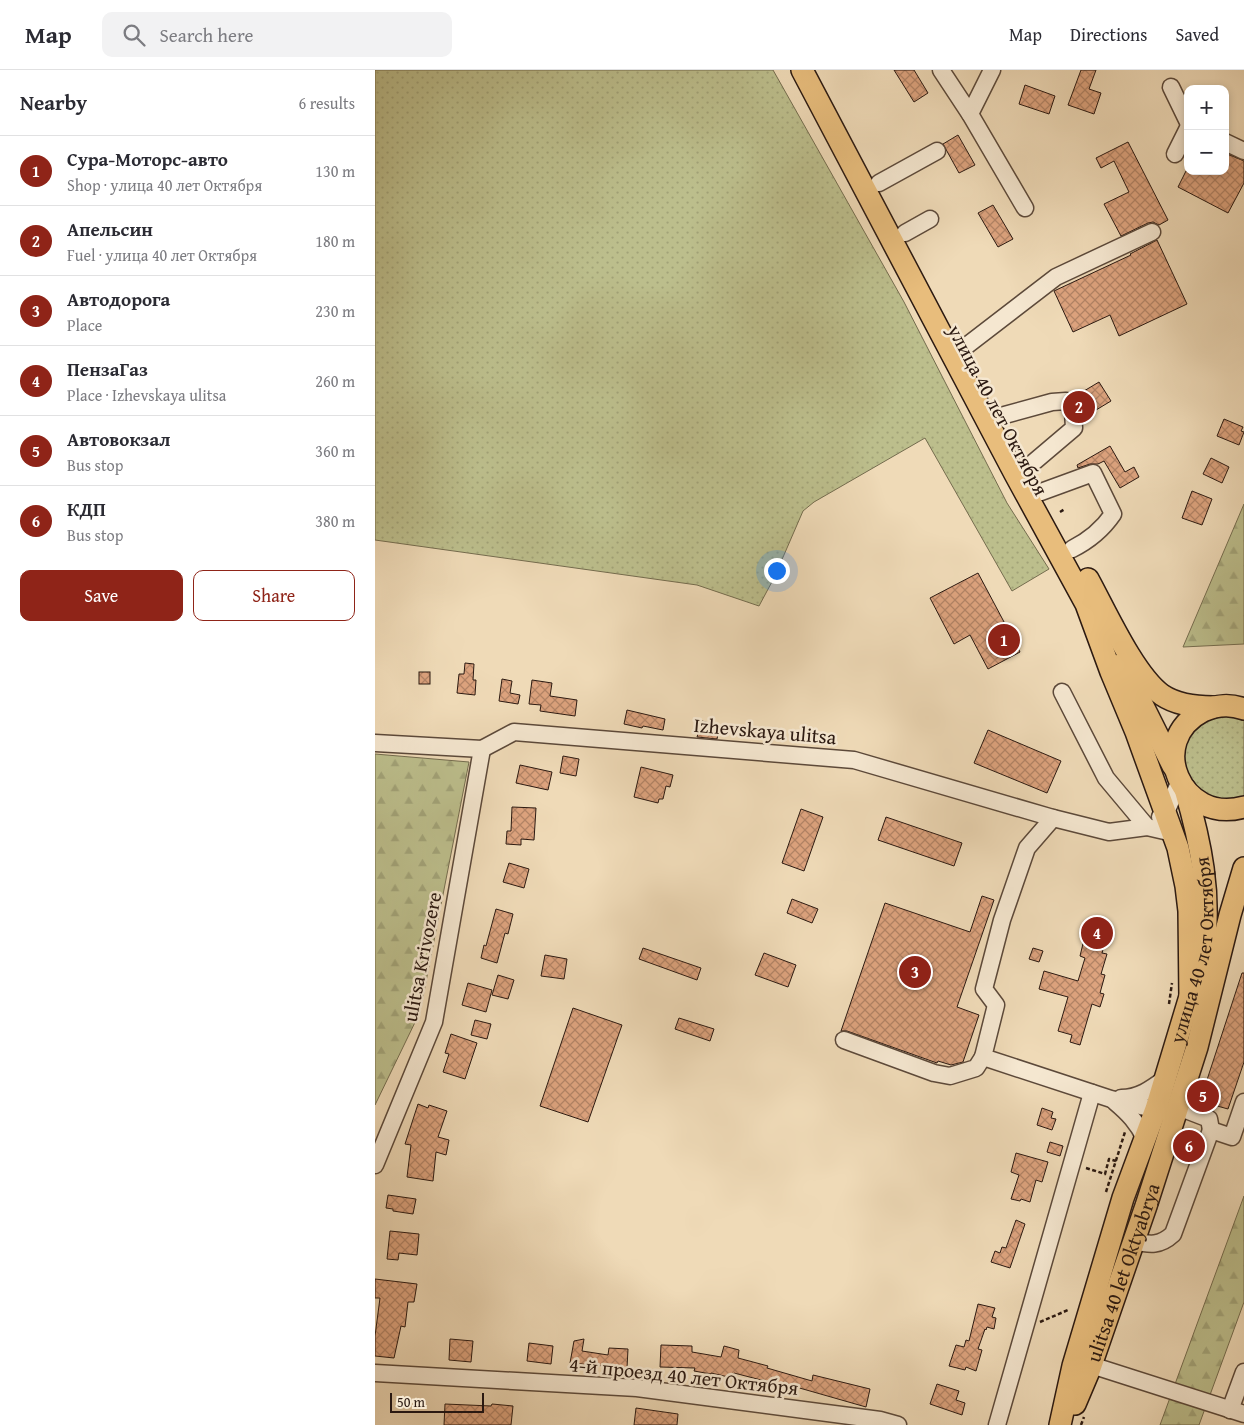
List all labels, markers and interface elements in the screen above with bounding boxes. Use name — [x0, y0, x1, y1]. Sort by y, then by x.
search box — [102, 12, 452, 57]
text: Map — [25, 17, 72, 52]
icon: search — [120, 21, 148, 49]
text: Search here — [160, 21, 253, 49]
text: Map — [1009, 21, 1042, 48]
text: Directions — [1070, 21, 1147, 48]
text: Saved — [1175, 21, 1219, 48]
map controls — [1184, 85, 1229, 175]
button: + — [1184, 85, 1229, 130]
text: Nearby — [20, 87, 87, 118]
text: 6 results — [298, 91, 355, 115]
button: − — [1184, 130, 1229, 175]
text: Сура-Моторс-авто — [67, 145, 228, 173]
text: 1 — [32, 159, 40, 183]
text: 130 m — [315, 159, 355, 183]
text: Shop · улица 40 лет Октября — [67, 173, 262, 197]
text: Апельсин — [67, 215, 153, 243]
text: 2 — [32, 229, 40, 253]
text: 180 m — [315, 229, 355, 253]
text: Fuel · улица 40 лет Октября — [67, 243, 257, 267]
text: Автодорога — [67, 285, 170, 313]
text: 3 — [32, 299, 40, 323]
text: 230 m — [315, 299, 355, 323]
text: Place — [67, 313, 102, 337]
street label: улица 40 лет Октября — [941, 318, 1056, 500]
text: ПензаГаз — [67, 355, 148, 383]
text: 4 — [32, 369, 40, 393]
text: 260 m — [315, 369, 355, 393]
text: Place · Izhevskaya ulitsa — [67, 383, 226, 407]
pin: 2 — [1063, 388, 1095, 426]
text: Автовокзал — [67, 425, 170, 453]
text: 5 — [32, 439, 40, 463]
text: 360 m — [315, 439, 355, 463]
text: Bus stop — [67, 453, 123, 477]
text: КДП — [67, 495, 106, 523]
text: 6 — [32, 509, 40, 533]
text: 380 m — [315, 509, 355, 533]
text: Bus stop — [67, 523, 123, 547]
your location — [764, 558, 790, 584]
button: Save — [20, 570, 183, 621]
button: Share — [193, 570, 355, 621]
pin: 1 — [988, 621, 1020, 659]
street label: Izhevskaya ulitsa — [693, 710, 838, 751]
street label: улица 40 лет Октября — [1161, 855, 1220, 1048]
street label: ulitsa Krivozere — [395, 889, 448, 1024]
pin: 4 — [1081, 914, 1113, 952]
pin: 3 — [899, 953, 931, 991]
pin: 5 — [1187, 1077, 1219, 1115]
pin: 6 — [1173, 1127, 1205, 1165]
street label: ulitsa 40 let Oktyabrya — [1078, 1179, 1167, 1366]
street label: 4-й проезд 40 лет Октября — [568, 1349, 800, 1402]
scale bar — [390, 1390, 484, 1413]
text: 50 m — [397, 1392, 425, 1412]

